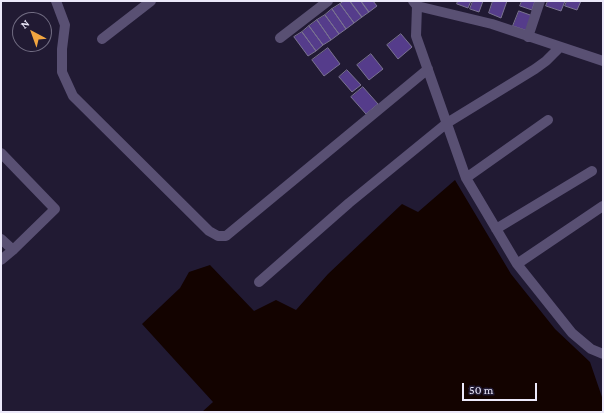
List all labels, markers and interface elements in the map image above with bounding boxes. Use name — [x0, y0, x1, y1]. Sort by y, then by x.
north arrow — [12, 12, 52, 52]
text: N — [18, 17, 32, 31]
scale bar — [464, 375, 539, 401]
text: 50 m — [469, 383, 493, 397]

